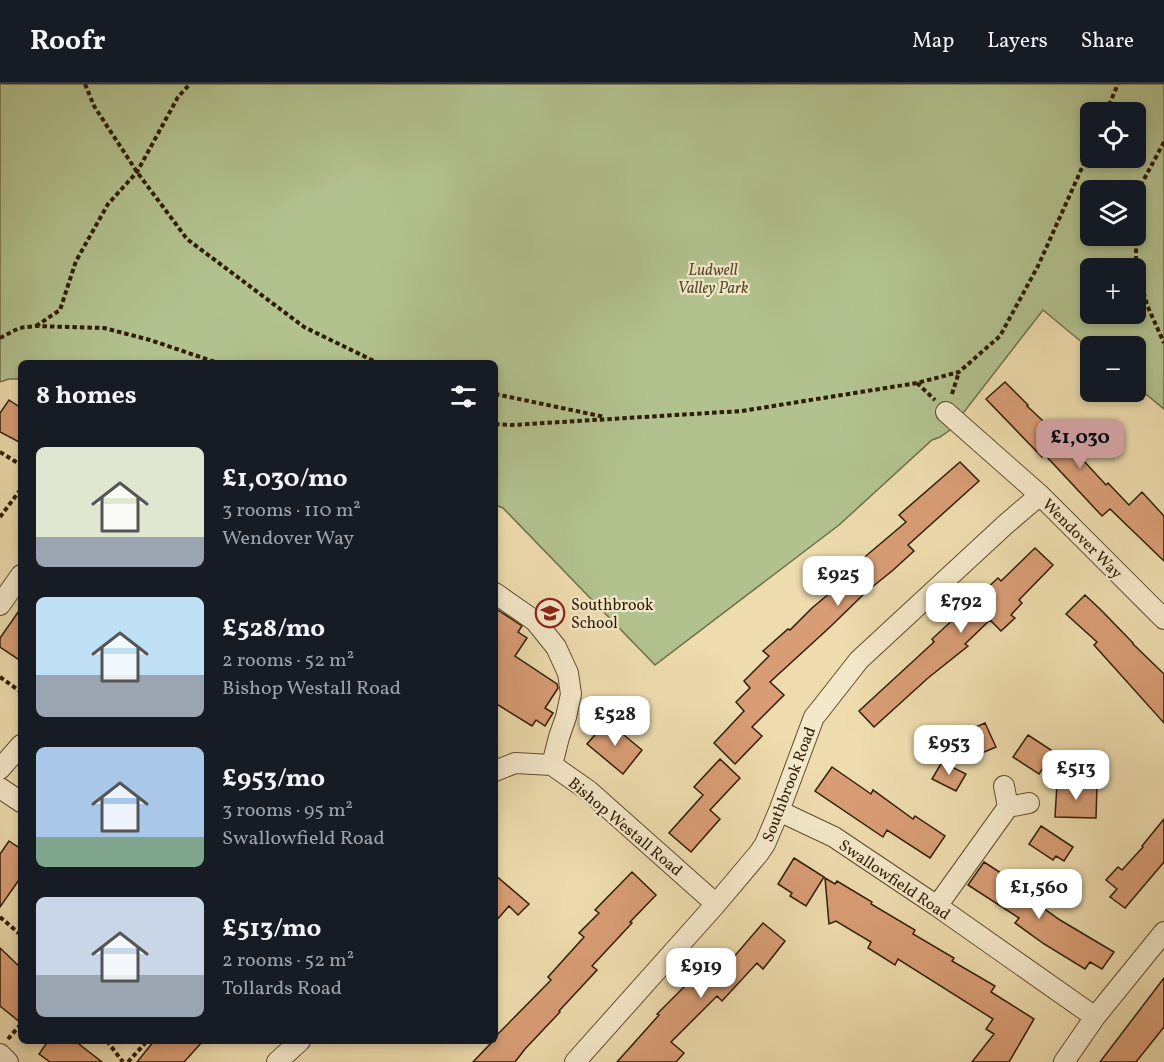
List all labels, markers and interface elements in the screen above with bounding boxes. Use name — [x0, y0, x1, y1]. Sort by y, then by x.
text: Roofr — [30, 22, 105, 61]
text: Map — [912, 27, 954, 56]
text: Layers — [987, 27, 1048, 56]
text: Share — [1081, 27, 1134, 56]
map controls — [1080, 102, 1146, 402]
button: locate — [1080, 102, 1146, 168]
button: layers — [1080, 180, 1146, 246]
button: + — [1080, 258, 1146, 324]
park label: Ludwell Valley Park — [678, 260, 749, 300]
button: − — [1080, 336, 1146, 402]
text: 8 homes — [36, 378, 137, 414]
icon: filters — [447, 380, 480, 413]
pin: £1,030 — [1031, 419, 1129, 470]
text: £1,030 — [1050, 424, 1110, 452]
text: £1,030/mo — [222, 461, 348, 497]
icon: home — [84, 471, 156, 543]
street label: Wendover Way — [1036, 494, 1127, 585]
text: 3 rooms · 110 m² — [222, 497, 361, 525]
text: Wendover Way — [222, 525, 354, 553]
pin: £925 — [802, 556, 874, 607]
text: £925 — [817, 561, 859, 589]
pin: £792 — [925, 583, 997, 634]
text: £792 — [940, 588, 982, 616]
place label: Southbrook School — [571, 595, 654, 635]
school or university icon: Southbrook School — [534, 597, 566, 629]
text: £528/mo — [222, 611, 325, 647]
icon: home — [84, 621, 156, 693]
text: 2 rooms · 52 m² — [222, 647, 354, 675]
text: Bishop Westall Road — [222, 675, 401, 703]
pin: £528 — [579, 696, 651, 747]
text: £528 — [594, 701, 636, 729]
street label: Southbrook Road — [758, 724, 822, 846]
pin: £953 — [913, 725, 985, 776]
text: £953 — [928, 730, 970, 758]
pin: £513 — [1040, 750, 1112, 801]
text: £513 — [1056, 755, 1096, 783]
text: £953/mo — [222, 761, 325, 797]
icon: home — [84, 771, 156, 843]
street label: Bishop Westall Road — [563, 773, 687, 882]
text: 3 rooms · 95 m² — [222, 797, 353, 825]
text: Swallowfield Road — [222, 825, 385, 853]
street label: Swallowfield Road — [834, 835, 954, 926]
pin: £1,560 — [990, 869, 1088, 920]
text: £1,560 — [1010, 874, 1068, 902]
text: £513/mo — [222, 911, 321, 947]
icon: home — [84, 921, 156, 993]
text: 2 rooms · 52 m² — [222, 947, 354, 975]
pin: £919 — [665, 948, 737, 999]
text: £919 — [680, 953, 722, 981]
text: Tollards Road — [222, 975, 342, 1003]

